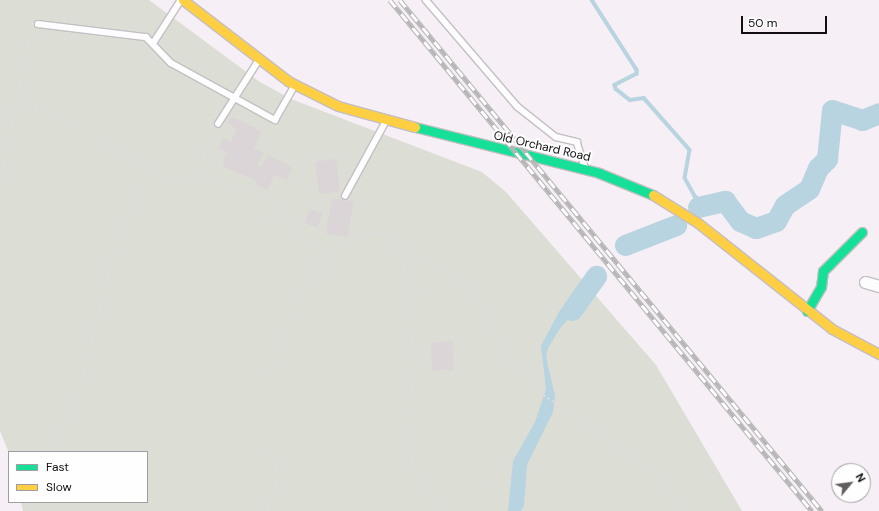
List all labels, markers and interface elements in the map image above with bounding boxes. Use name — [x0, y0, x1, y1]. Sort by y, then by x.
scale bar — [743, 8, 829, 34]
text: 50 m — [748, 15, 777, 31]
street label: Old Orchard Road — [492, 129, 592, 165]
legend — [8, 451, 148, 503]
text: Fast — [46, 459, 69, 475]
north arrow — [831, 463, 871, 503]
text: N — [853, 471, 869, 485]
text: Slow — [46, 479, 72, 495]

